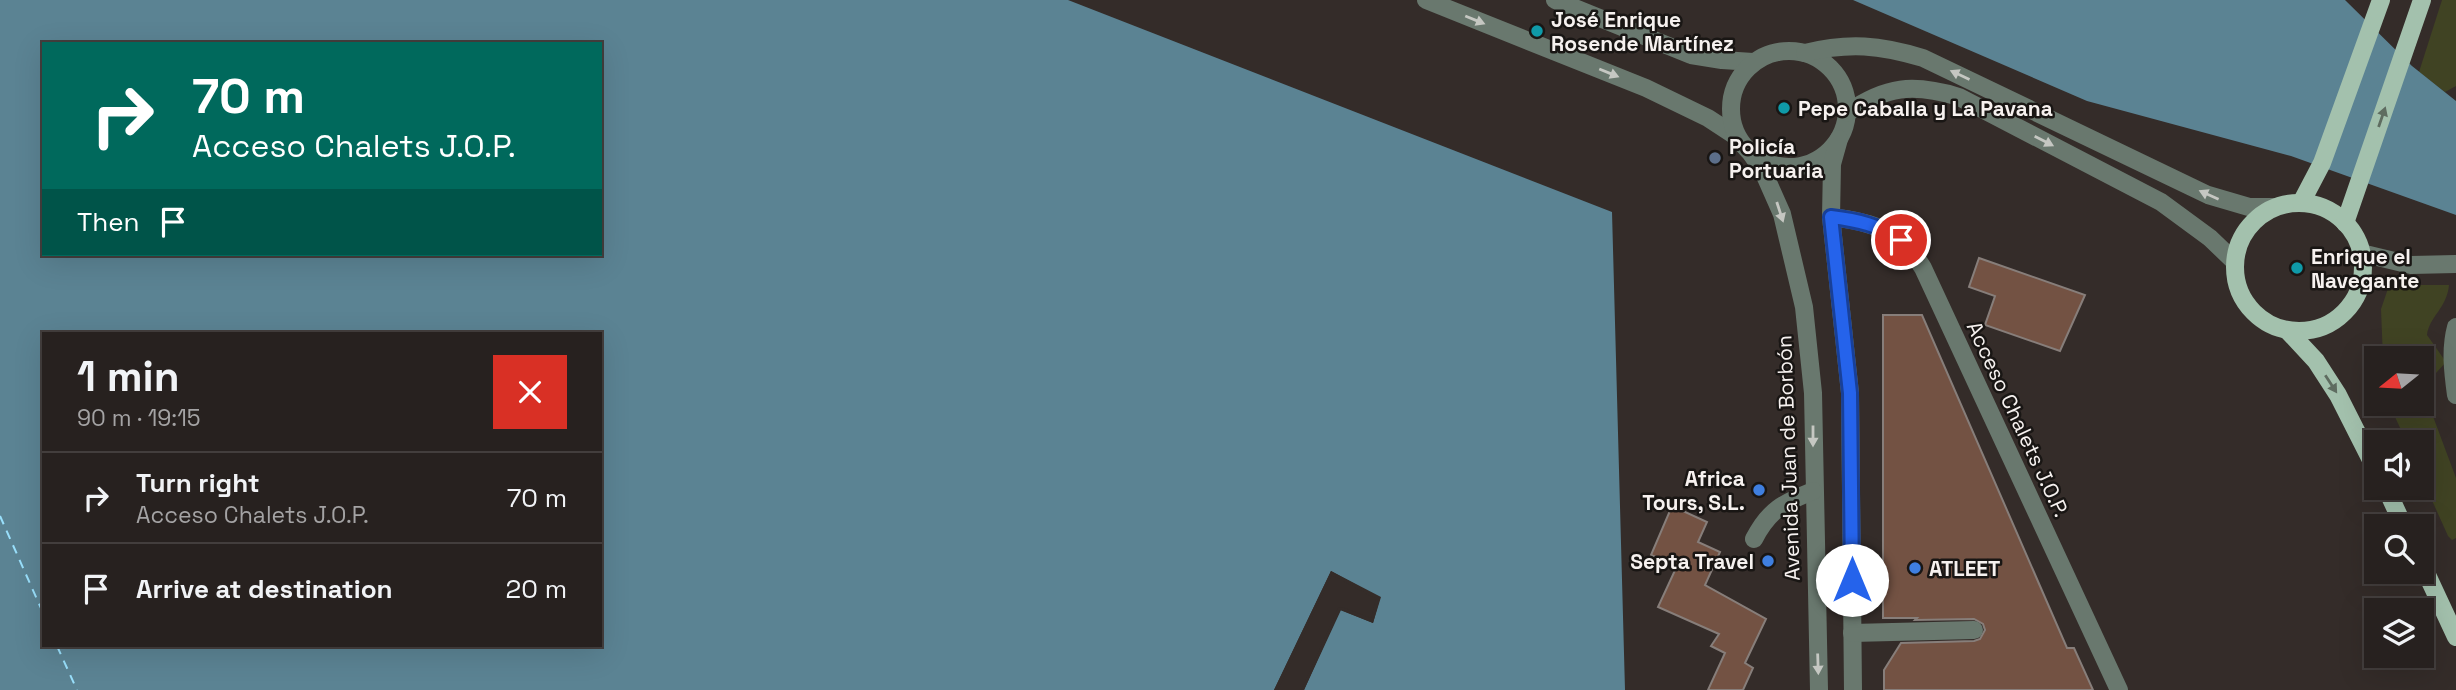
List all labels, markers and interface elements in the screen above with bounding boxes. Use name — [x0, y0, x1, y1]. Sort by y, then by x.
place label: José Enrique Rosende Martínez — [1551, 6, 1734, 57]
one-way arrow — [1464, 14, 1485, 25]
marker: José Enrique Rosende Martínez — [1529, 23, 1545, 39]
text: 70 m — [192, 65, 305, 127]
one-way arrow — [1599, 68, 1620, 79]
one-way arrow — [1950, 69, 1970, 80]
icon: right — [77, 70, 168, 161]
place label: Pepe Caballa y La Pavana — [1798, 95, 2053, 122]
marker: Pepe Caballa y La Pavana — [1776, 100, 1792, 116]
one-way arrow — [2377, 106, 2388, 127]
text: Acceso Chalets J.O.P. — [192, 126, 516, 166]
place label: Policía Portuaria — [1729, 133, 1823, 184]
one-way arrow — [2034, 135, 2054, 146]
marker: Policía Portuaria — [1707, 150, 1723, 166]
one-way arrow — [2198, 189, 2219, 200]
one-way arrow — [1776, 202, 1786, 223]
icon: arrive — [154, 203, 192, 241]
text: Then — [77, 205, 140, 239]
pin — [1871, 210, 1931, 270]
icon: arrive — [1882, 221, 1920, 259]
place label: Enrique el Navegante — [2311, 243, 2419, 294]
marker: Enrique el Navegante — [2289, 260, 2305, 276]
street label: Acceso Chalets J.O.P. — [1961, 317, 2075, 521]
street label: Avenida Juan de Borbón — [1770, 335, 1806, 581]
north arrow — [2364, 346, 2434, 416]
map controls — [2364, 346, 2434, 668]
text: 1 min — [77, 350, 180, 403]
button: close — [493, 355, 567, 429]
one-way arrow — [2324, 374, 2337, 393]
text: 90 m · 19:15 — [77, 403, 201, 433]
one-way arrow — [1807, 425, 1819, 447]
button: sound — [2364, 430, 2434, 500]
place label: Africa Tours, S.L. — [1642, 465, 1745, 516]
text: Turn right — [136, 466, 260, 500]
icon: right — [77, 479, 115, 517]
text: 70 m — [507, 481, 567, 515]
marker: Africa Tours, S.L. — [1751, 482, 1767, 498]
text: Acceso Chalets J.O.P. — [136, 500, 369, 530]
button: search — [2364, 514, 2434, 584]
position arrow — [1815, 543, 1889, 617]
place label: Septa Travel — [1630, 548, 1754, 575]
marker: Septa Travel — [1760, 553, 1776, 569]
place label: ATLEET — [1929, 555, 2000, 582]
marker: ATLEET — [1907, 560, 1923, 576]
icon: arrive — [77, 570, 115, 608]
text: Arrive at destination — [136, 572, 393, 606]
text: 20 m — [506, 572, 567, 606]
button: layers — [2364, 598, 2434, 668]
one-way arrow — [1813, 653, 1824, 675]

